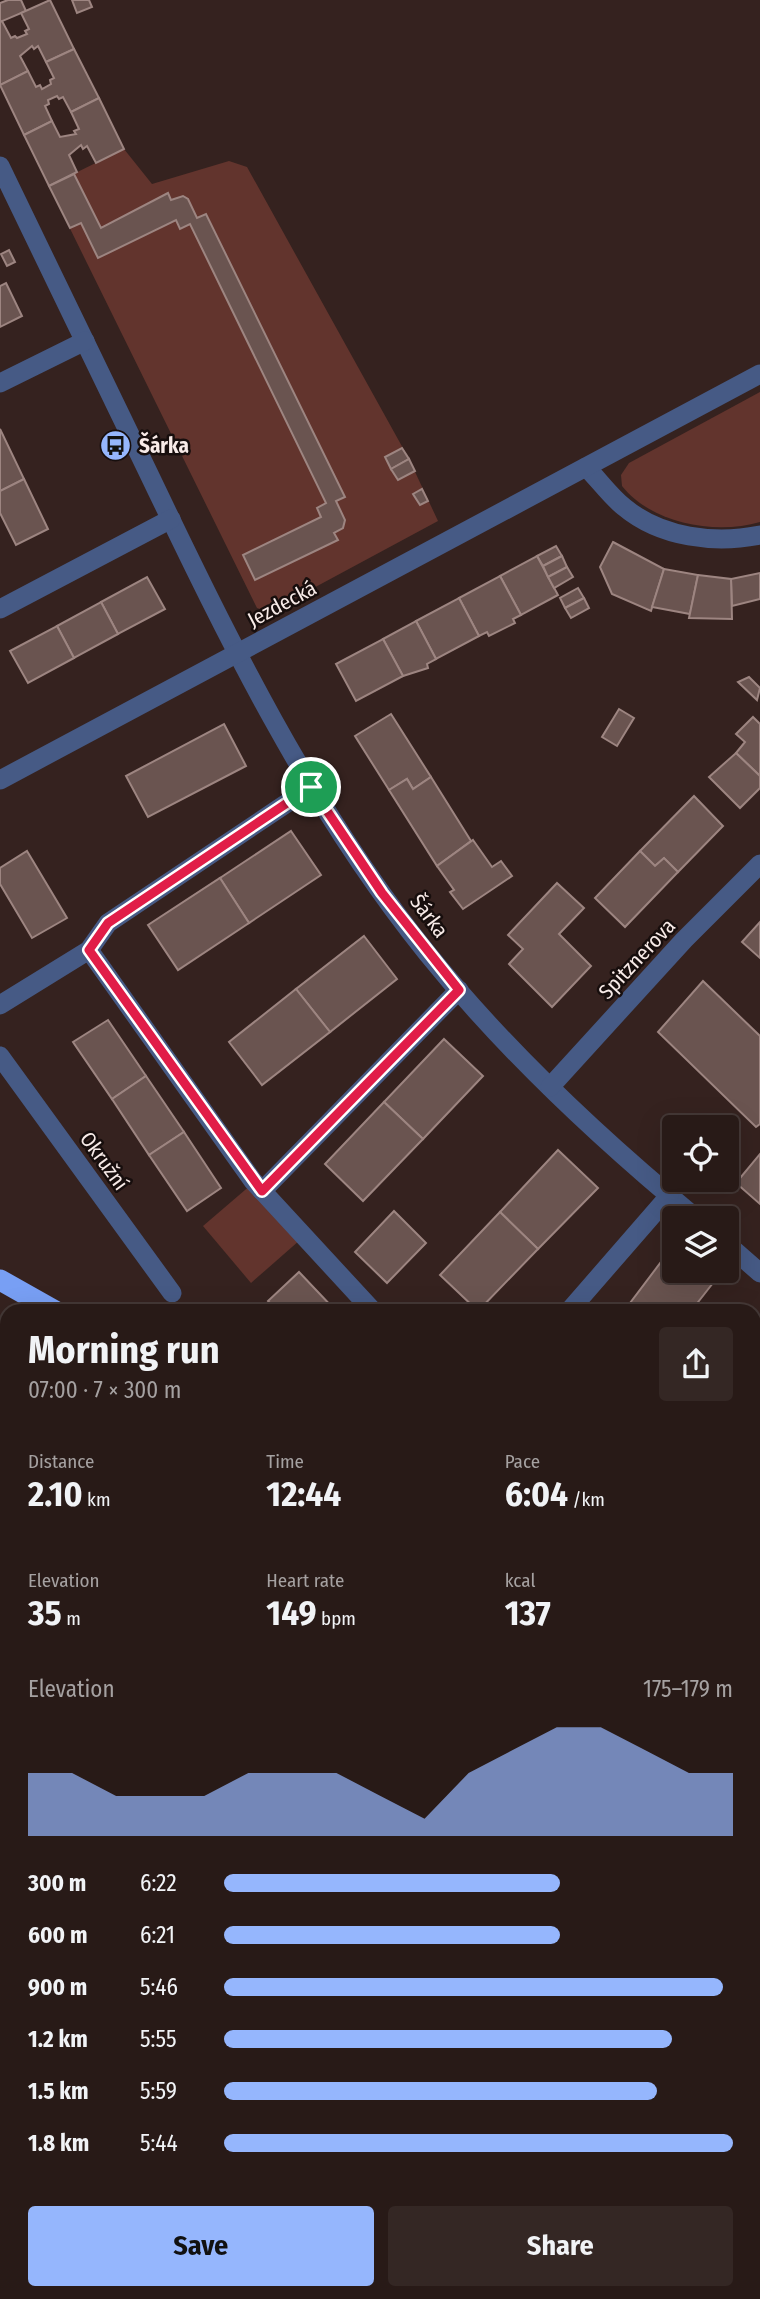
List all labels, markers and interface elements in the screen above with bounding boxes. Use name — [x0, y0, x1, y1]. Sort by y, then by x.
bus stop icon: Šárka — [99, 429, 133, 463]
place label: Šárka — [139, 431, 189, 459]
street label: Jezdecká — [243, 575, 321, 633]
pin — [281, 757, 341, 817]
icon: arrive — [292, 768, 330, 806]
street label: Šárka — [404, 889, 454, 943]
street label: Spitznerova — [593, 913, 681, 1005]
map controls — [662, 1115, 739, 1283]
button: locate — [662, 1115, 739, 1192]
street label: Okružní — [74, 1127, 134, 1195]
button: layers — [662, 1206, 739, 1283]
text: Morning run — [28, 1327, 220, 1373]
button: share — [659, 1327, 733, 1401]
text: 07:00 · 7 × 300 m — [28, 1376, 181, 1404]
text: Distance — [28, 1450, 95, 1473]
text: Time — [266, 1450, 304, 1473]
text: Pace — [505, 1450, 540, 1473]
text: 2.10 — [28, 1473, 83, 1515]
text: 12:44 — [266, 1473, 341, 1515]
text: 6:04 — [505, 1473, 568, 1515]
text: km — [83, 1488, 111, 1511]
text: /km — [568, 1488, 605, 1511]
text: Elevation — [28, 1569, 100, 1592]
text: Heart rate — [266, 1569, 344, 1592]
text: kcal — [505, 1569, 535, 1592]
text: 35 — [28, 1592, 62, 1634]
text: 149 — [266, 1592, 317, 1634]
text: 137 — [505, 1592, 551, 1634]
text: m — [62, 1607, 81, 1630]
text: bpm — [317, 1607, 356, 1630]
text: Elevation — [28, 1675, 115, 1703]
text: 175–179 m — [643, 1675, 733, 1703]
text: 300 m — [28, 1869, 86, 1897]
text: 6:22 — [140, 1869, 177, 1897]
text: 600 m — [28, 1921, 87, 1949]
text: 6:21 — [140, 1921, 175, 1949]
text: 900 m — [28, 1973, 87, 2001]
text: 5:46 — [140, 1973, 178, 2001]
text: 1.2 km — [28, 2025, 88, 2053]
text: 5:55 — [140, 2025, 177, 2053]
text: 1.5 km — [28, 2077, 89, 2105]
text: 5:59 — [140, 2077, 177, 2105]
text: 1.8 km — [28, 2129, 89, 2157]
text: 5:44 — [140, 2129, 178, 2157]
button: Save — [28, 2206, 374, 2286]
button: Share — [388, 2206, 733, 2286]

